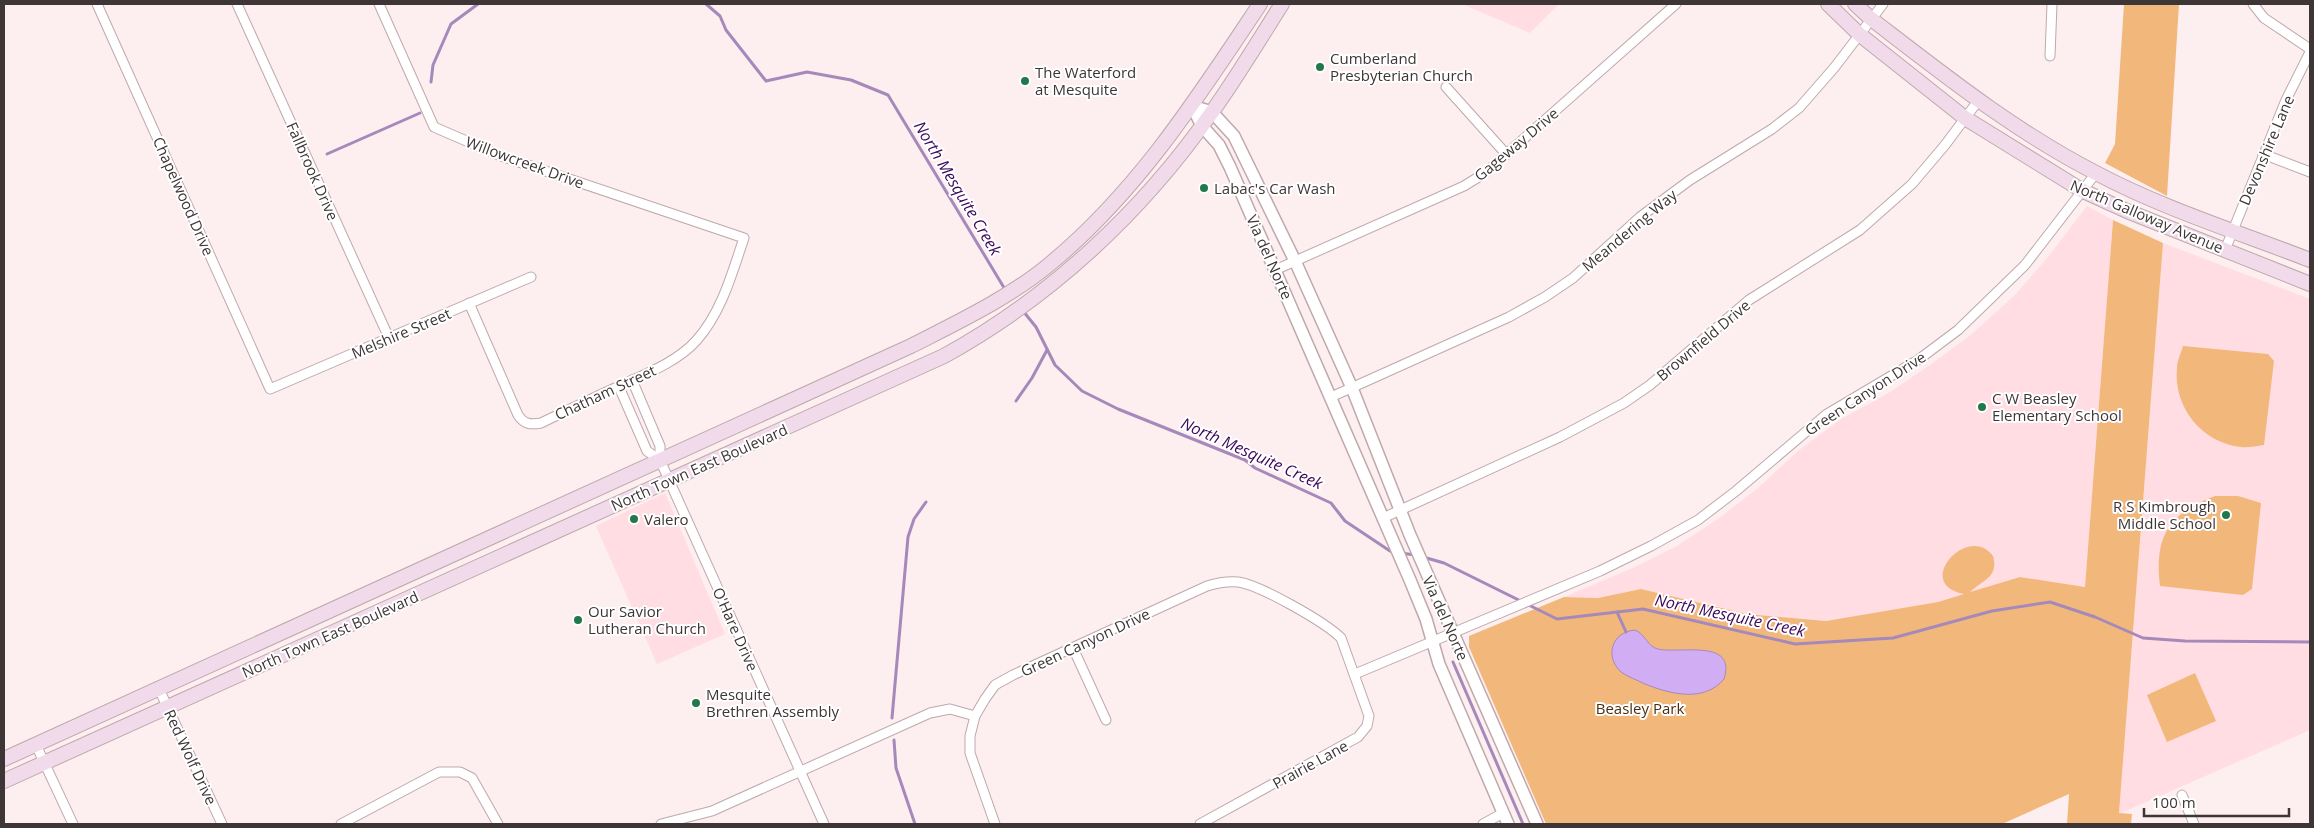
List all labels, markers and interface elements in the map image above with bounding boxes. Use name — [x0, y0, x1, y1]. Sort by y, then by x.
place label: Cumberland Presbyterian Church — [1330, 48, 1473, 85]
marker: Cumberland Presbyterian Church — [1314, 61, 1326, 73]
place label: The Waterford at Mesquite — [1035, 62, 1136, 99]
marker: The Waterford at Mesquite — [1019, 75, 1031, 87]
street label: Devonshire Lane — [2234, 92, 2298, 208]
street label: Gageway Drive — [1470, 103, 1562, 185]
water label: North Mesquite Creek — [909, 117, 1007, 260]
street label: Fallbrook Drive — [282, 119, 344, 223]
street label: Willowcreek Drive — [463, 131, 587, 193]
street label: Chapelwood Drive — [149, 134, 219, 258]
street label: North Galloway Avenue — [2067, 175, 2227, 257]
place label: Labac's Car Wash — [1214, 178, 1336, 198]
marker: Labac's Car Wash — [1198, 182, 1210, 194]
street label: Meandering Way — [1577, 184, 1681, 276]
street label: Via del Norte — [1242, 212, 1298, 302]
street label: Brownfield Drive — [1652, 295, 1754, 385]
street label: Melshire Street — [348, 303, 454, 363]
street label: Green Canyon Drive — [1801, 346, 1929, 440]
street label: Chatham Street — [551, 360, 659, 424]
place label: C W Beasley Elementary School — [1992, 388, 2122, 425]
marker: C W Beasley Elementary School — [1976, 401, 1988, 413]
water label: North Mesquite Creek — [1178, 412, 1327, 495]
street label: North Town East Boulevard — [608, 419, 790, 515]
place label: R S Kimbrough Middle School — [2113, 496, 2216, 533]
place label: Valero — [644, 509, 689, 529]
marker: R S Kimbrough Middle School — [2220, 509, 2232, 521]
marker: Valero — [628, 513, 640, 525]
street label: Via del Norte — [1418, 573, 1474, 663]
street label: O'Hare Drive — [709, 584, 763, 674]
street label: North Town East Boulevard — [239, 586, 421, 682]
water label: North Mesquite Creek — [1653, 588, 1808, 642]
place label: Our Savior Lutheran Church — [588, 601, 706, 638]
street label: Green Canyon Drive — [1017, 603, 1153, 681]
marker: Our Savior Lutheran Church — [572, 614, 584, 626]
place label: Mesquite Brethren Assembly — [706, 684, 839, 721]
marker: Mesquite Brethren Assembly — [690, 697, 702, 709]
park label: Beasley Park — [1596, 698, 1684, 718]
street label: Red Wolf Drive — [160, 706, 222, 808]
street label: Prairie Lane — [1269, 735, 1351, 793]
scale bar — [2144, 786, 2289, 818]
text: 100 m — [2152, 792, 2196, 812]

